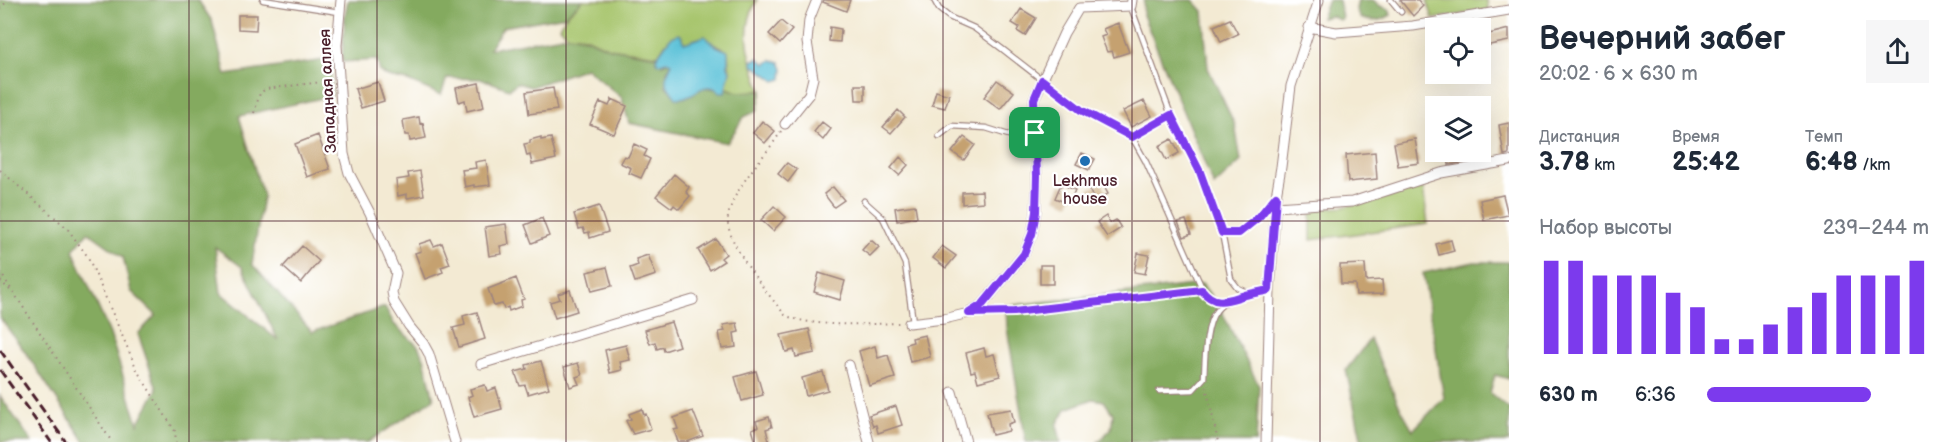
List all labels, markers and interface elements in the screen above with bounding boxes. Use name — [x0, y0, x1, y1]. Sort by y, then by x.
map controls — [1425, 18, 1491, 162]
button: locate — [1425, 18, 1491, 84]
text: Вечерний забег — [1539, 19, 1786, 59]
button: share — [1866, 20, 1929, 83]
street label: Западная аллея — [316, 28, 341, 154]
text: 20:02 · 6 × 630 m — [1539, 62, 1698, 86]
button: layers — [1425, 96, 1491, 162]
pin — [1009, 107, 1060, 158]
icon: arrive — [1018, 116, 1051, 149]
text: Дистанция — [1539, 128, 1620, 147]
text: Время — [1672, 128, 1720, 147]
text: Темп — [1805, 128, 1843, 147]
text: 3.78 — [1539, 147, 1590, 178]
text: 25:42 — [1672, 147, 1740, 178]
text: 6:48 — [1805, 147, 1858, 178]
marker: Lekhmus house — [1078, 154, 1092, 168]
text: km — [1590, 156, 1615, 175]
text: /km — [1858, 156, 1891, 175]
place label: Lekhmus house — [1053, 172, 1118, 209]
text: Набор высоты — [1539, 216, 1672, 240]
text: 239–244 m — [1823, 216, 1929, 240]
text: 630 m — [1539, 383, 1598, 407]
text: 6:36 — [1635, 383, 1676, 407]

